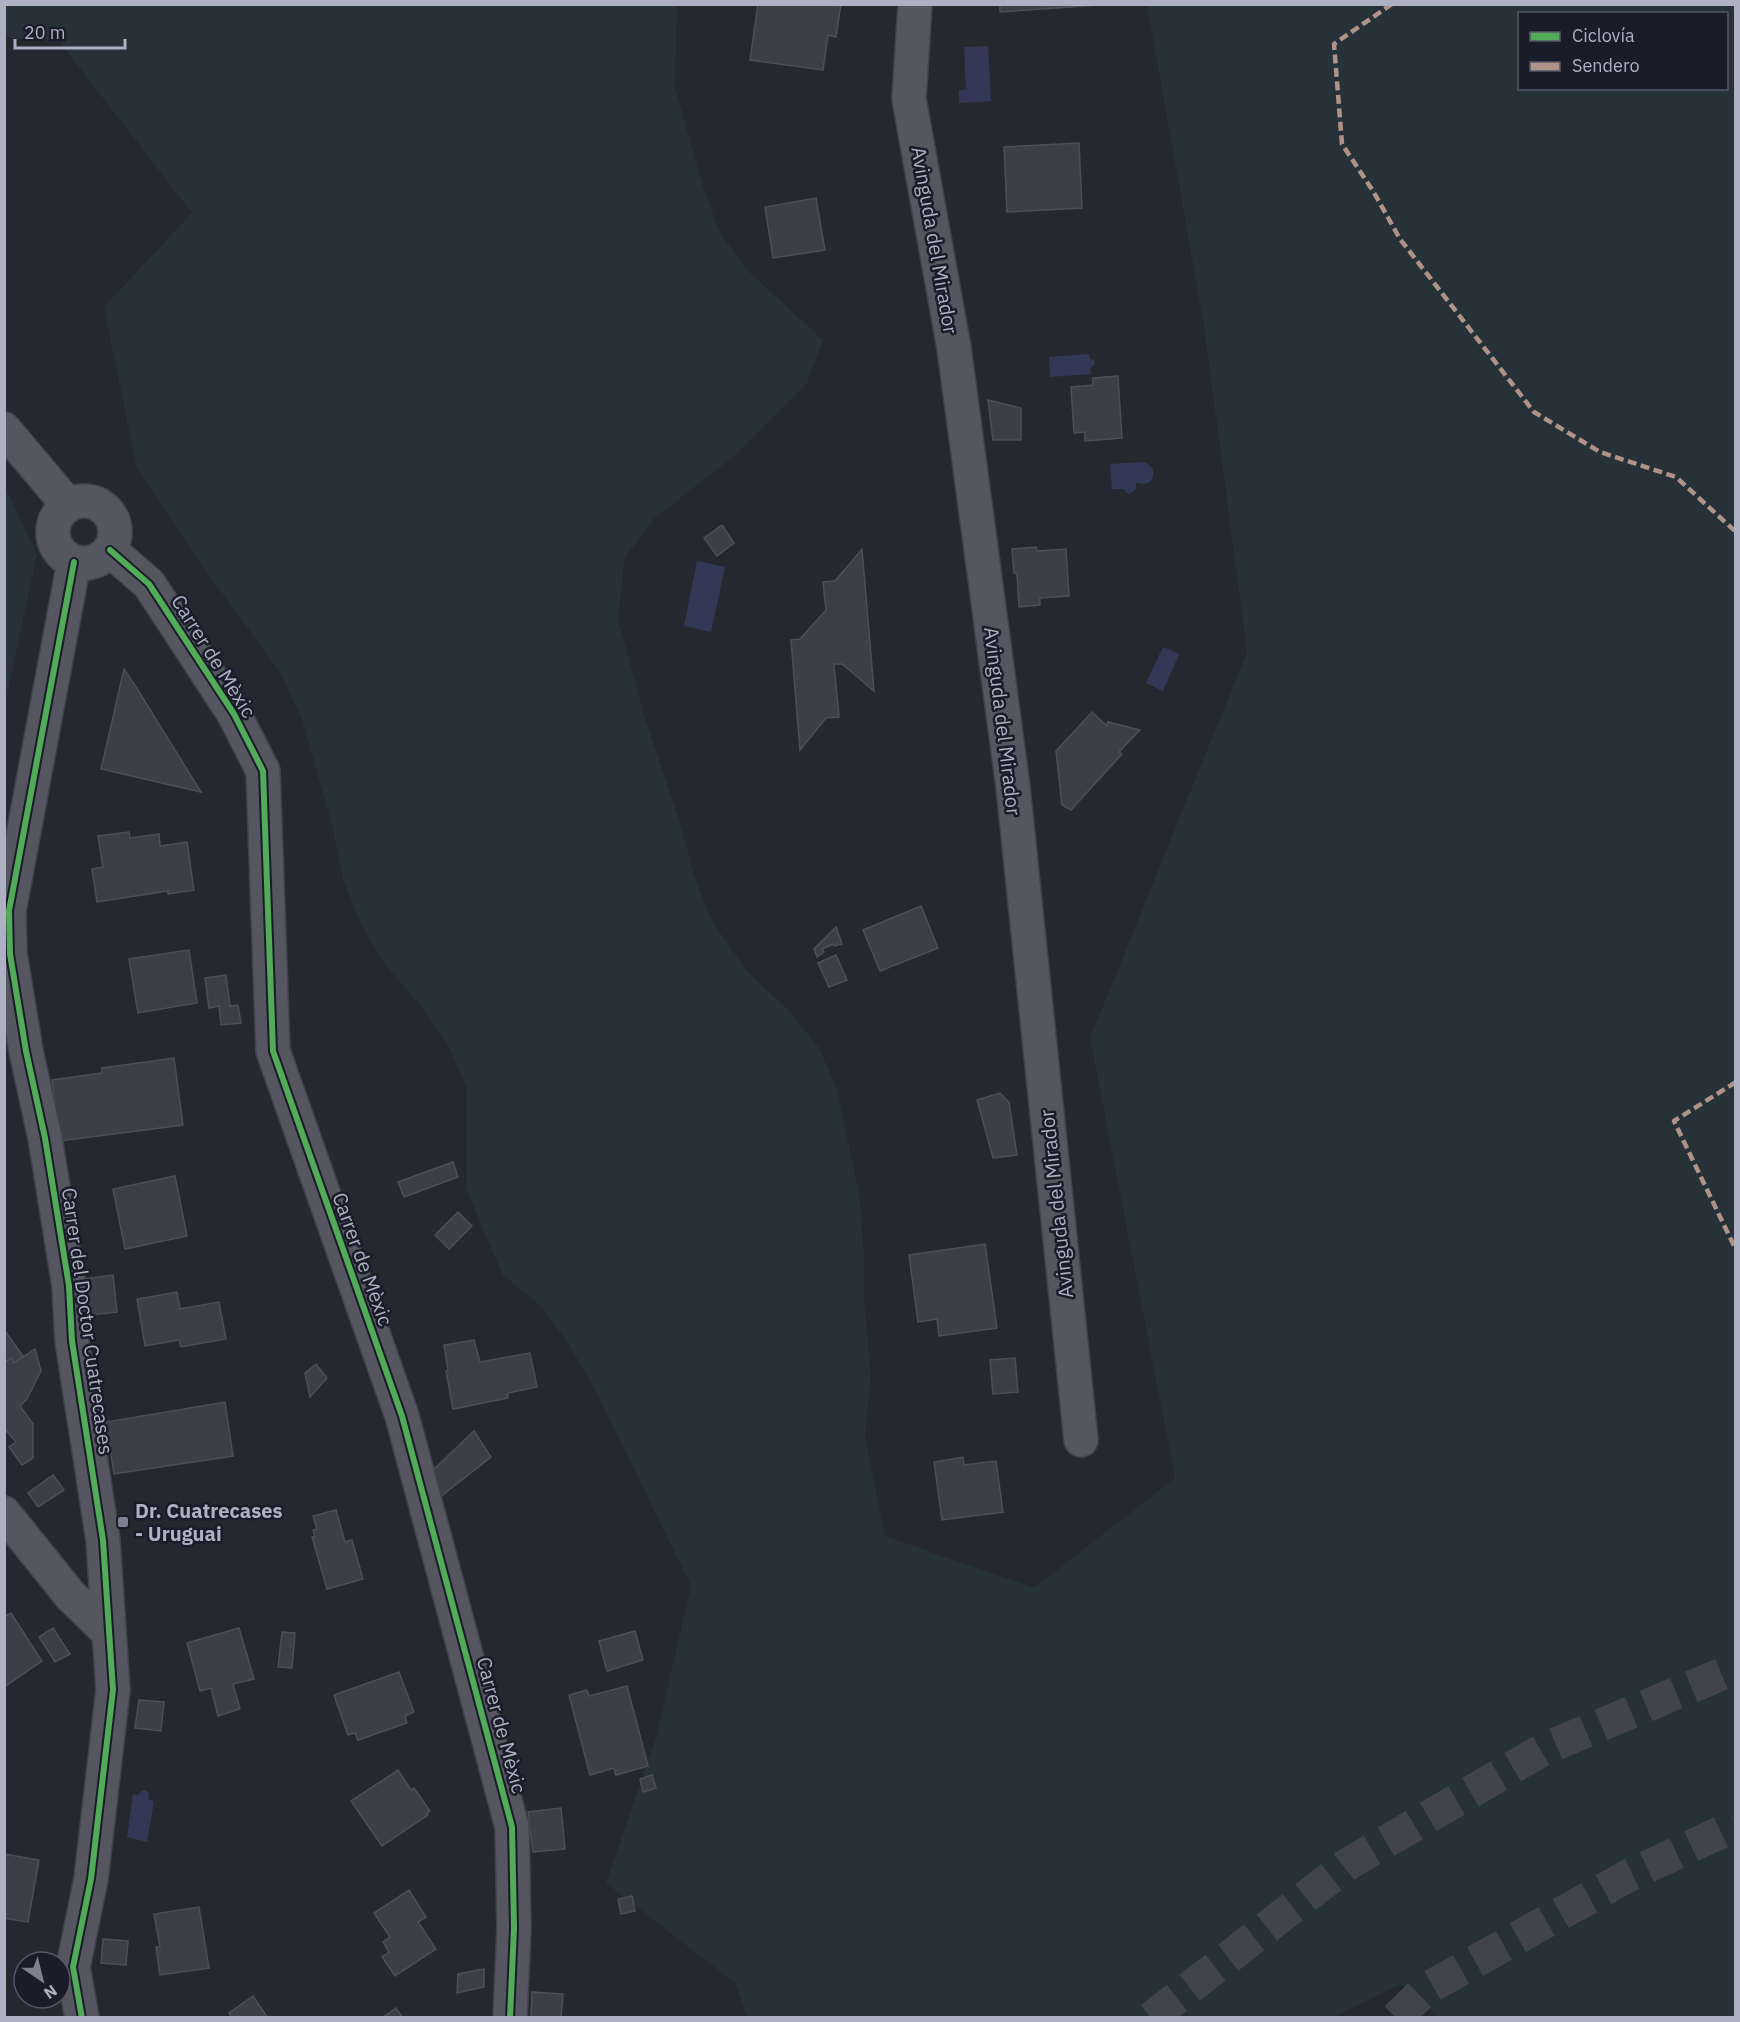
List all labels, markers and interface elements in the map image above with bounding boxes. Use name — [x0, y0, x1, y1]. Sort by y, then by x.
scale bar — [15, 12, 124, 50]
legend — [1518, 12, 1728, 90]
text: 20 m — [24, 21, 66, 44]
text: Ciclovía — [1572, 24, 1635, 47]
text: Sendero — [1572, 54, 1639, 77]
street label: Avinguda del Mirador — [905, 144, 965, 336]
street label: Carrer de Mèxic — [165, 589, 263, 723]
street label: Avinguda del Mirador — [978, 625, 1028, 817]
street label: Avinguda del Mirador — [1033, 1108, 1079, 1300]
street label: Carrer del Doctor Cuatrecases — [56, 1186, 120, 1456]
street label: Carrer de Mèxic — [326, 1189, 400, 1329]
place label: Dr. Cuatrecases - Uruguai — [135, 1497, 283, 1547]
marker: Dr. Cuatrecases - Uruguai — [116, 1515, 130, 1529]
street label: Carrer de Mèxic — [471, 1654, 533, 1796]
north arrow — [12, 1950, 72, 2010]
text: N — [40, 1981, 61, 2004]

